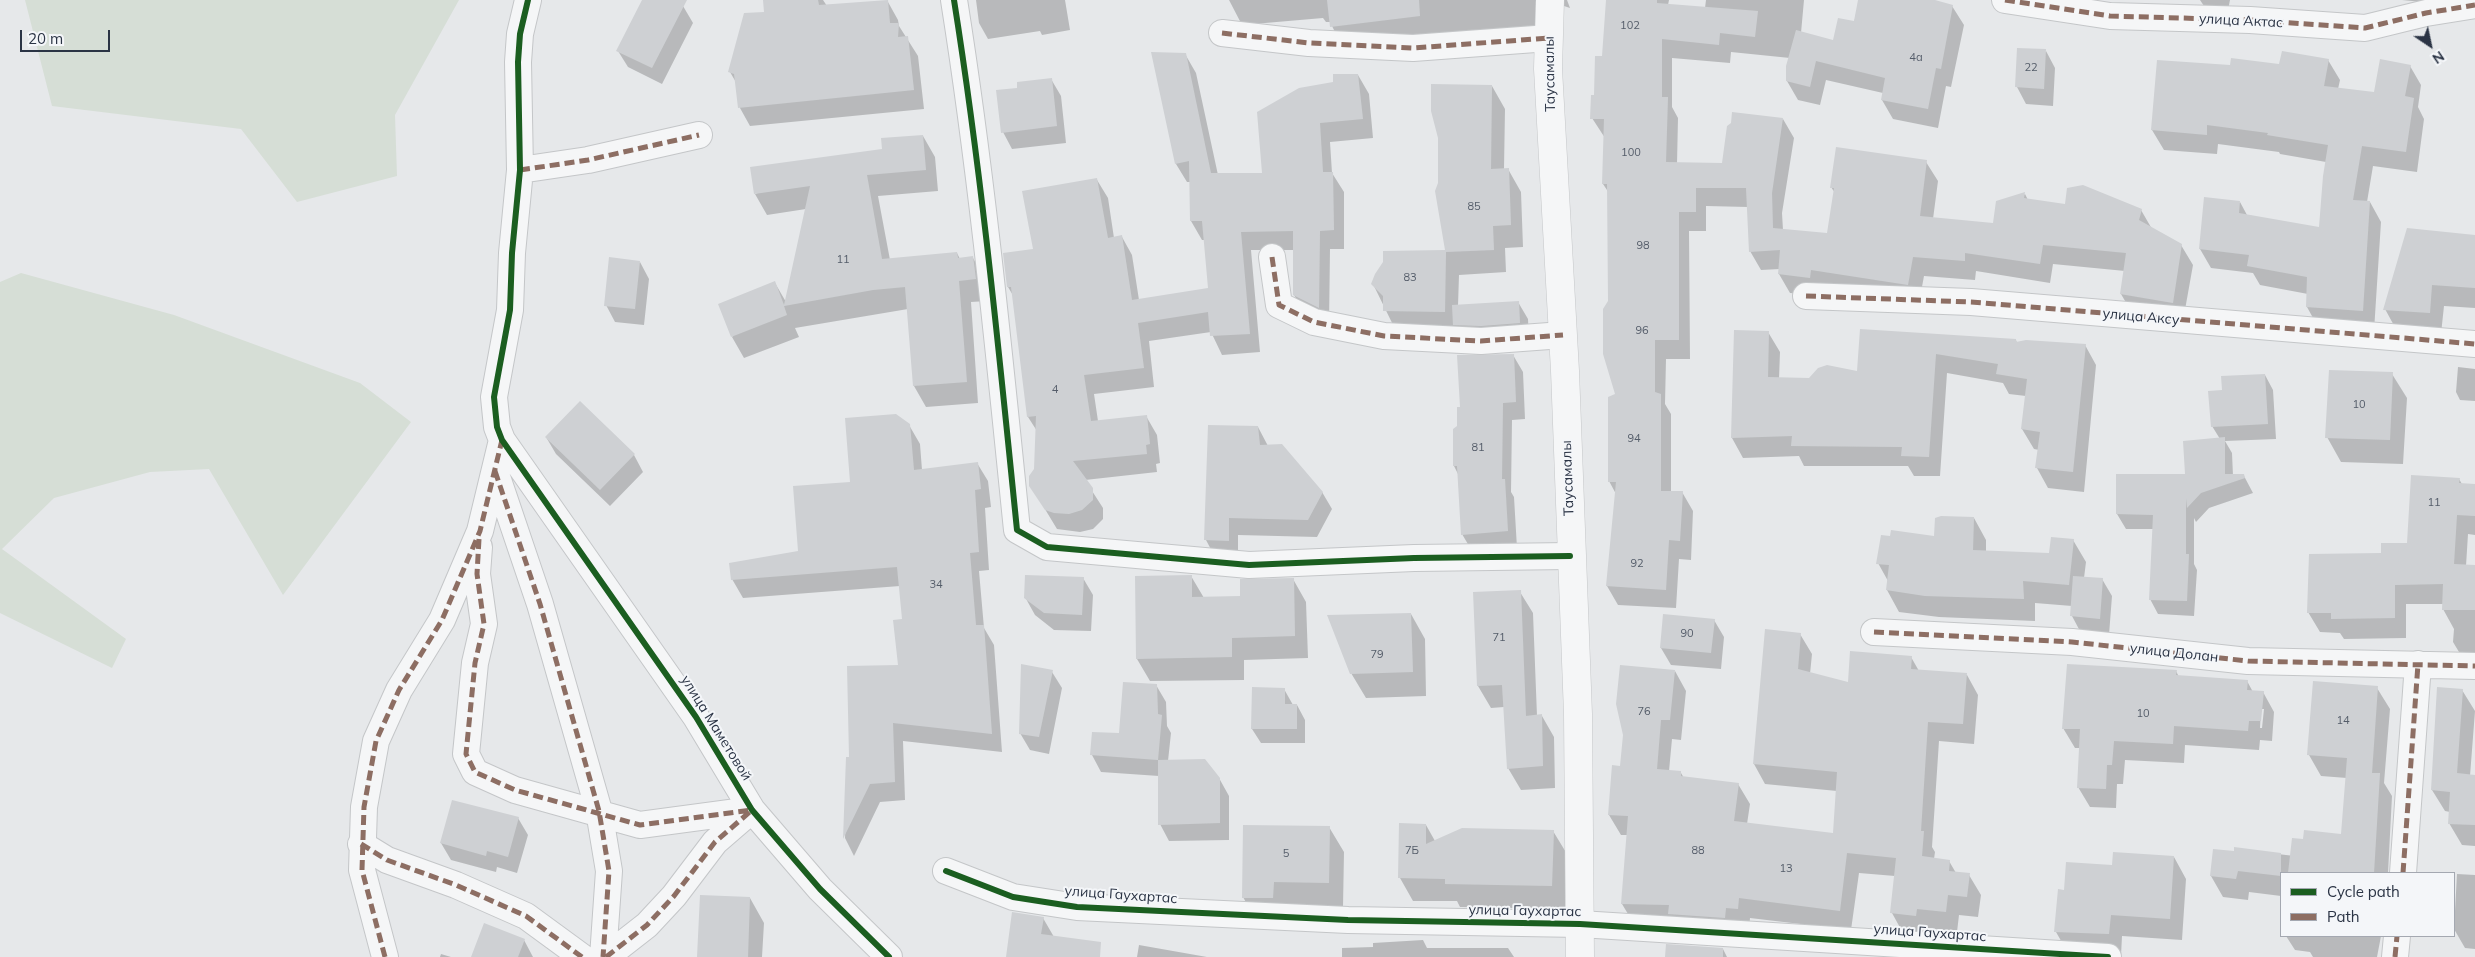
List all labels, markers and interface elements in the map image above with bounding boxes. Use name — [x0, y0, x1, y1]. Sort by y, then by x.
street label: улица Актас — [2198, 10, 2284, 32]
house number: 102 — [1620, 19, 1640, 33]
scale bar — [22, 20, 112, 52]
north arrow — [2405, 20, 2455, 70]
text: 20 m — [28, 29, 63, 48]
street label: Таусамалы — [1541, 36, 1559, 112]
text: N — [2429, 47, 2448, 68]
house number: 4а — [1909, 51, 1923, 65]
house number: 22 — [2024, 61, 2038, 75]
house number: 100 — [1621, 146, 1641, 160]
house number: 85 — [1467, 200, 1481, 214]
house number: 98 — [1636, 239, 1650, 253]
house number: 11 — [836, 253, 850, 267]
house number: 83 — [1403, 271, 1417, 285]
street label: улица Аксу — [2102, 305, 2180, 329]
house number: 96 — [1635, 324, 1649, 338]
house number: 4 — [1052, 383, 1058, 397]
house number: 10 — [2352, 398, 2366, 412]
house number: 94 — [1627, 432, 1641, 446]
street label: Таусамалы — [1558, 440, 1578, 516]
house number: 81 — [1471, 441, 1485, 455]
house number: 11 — [2427, 496, 2441, 510]
house number: 92 — [1630, 557, 1644, 571]
house number: 34 — [929, 578, 943, 592]
house number: 90 — [1680, 627, 1694, 641]
house number: 71 — [1492, 631, 1506, 645]
street label: улица Долан — [2129, 640, 2219, 666]
house number: 79 — [1370, 648, 1384, 662]
street label: улица Маметовой — [677, 672, 755, 784]
house number: 76 — [1637, 705, 1651, 719]
house number: 10 — [2136, 707, 2150, 721]
house number: 14 — [2336, 714, 2350, 728]
house number: 7Б — [1405, 844, 1419, 858]
house number: 88 — [1691, 844, 1705, 858]
house number: 5 — [1283, 847, 1289, 861]
house number: 13 — [1779, 862, 1793, 876]
legend — [2280, 872, 2455, 937]
text: Cycle path — [2327, 882, 2400, 901]
street label: улица Гаухартас — [1064, 883, 1178, 907]
street label: улица Гаухартас — [1468, 902, 1582, 920]
text: Path — [2327, 907, 2359, 926]
street label: улица Гаухартас — [1873, 921, 1987, 945]

